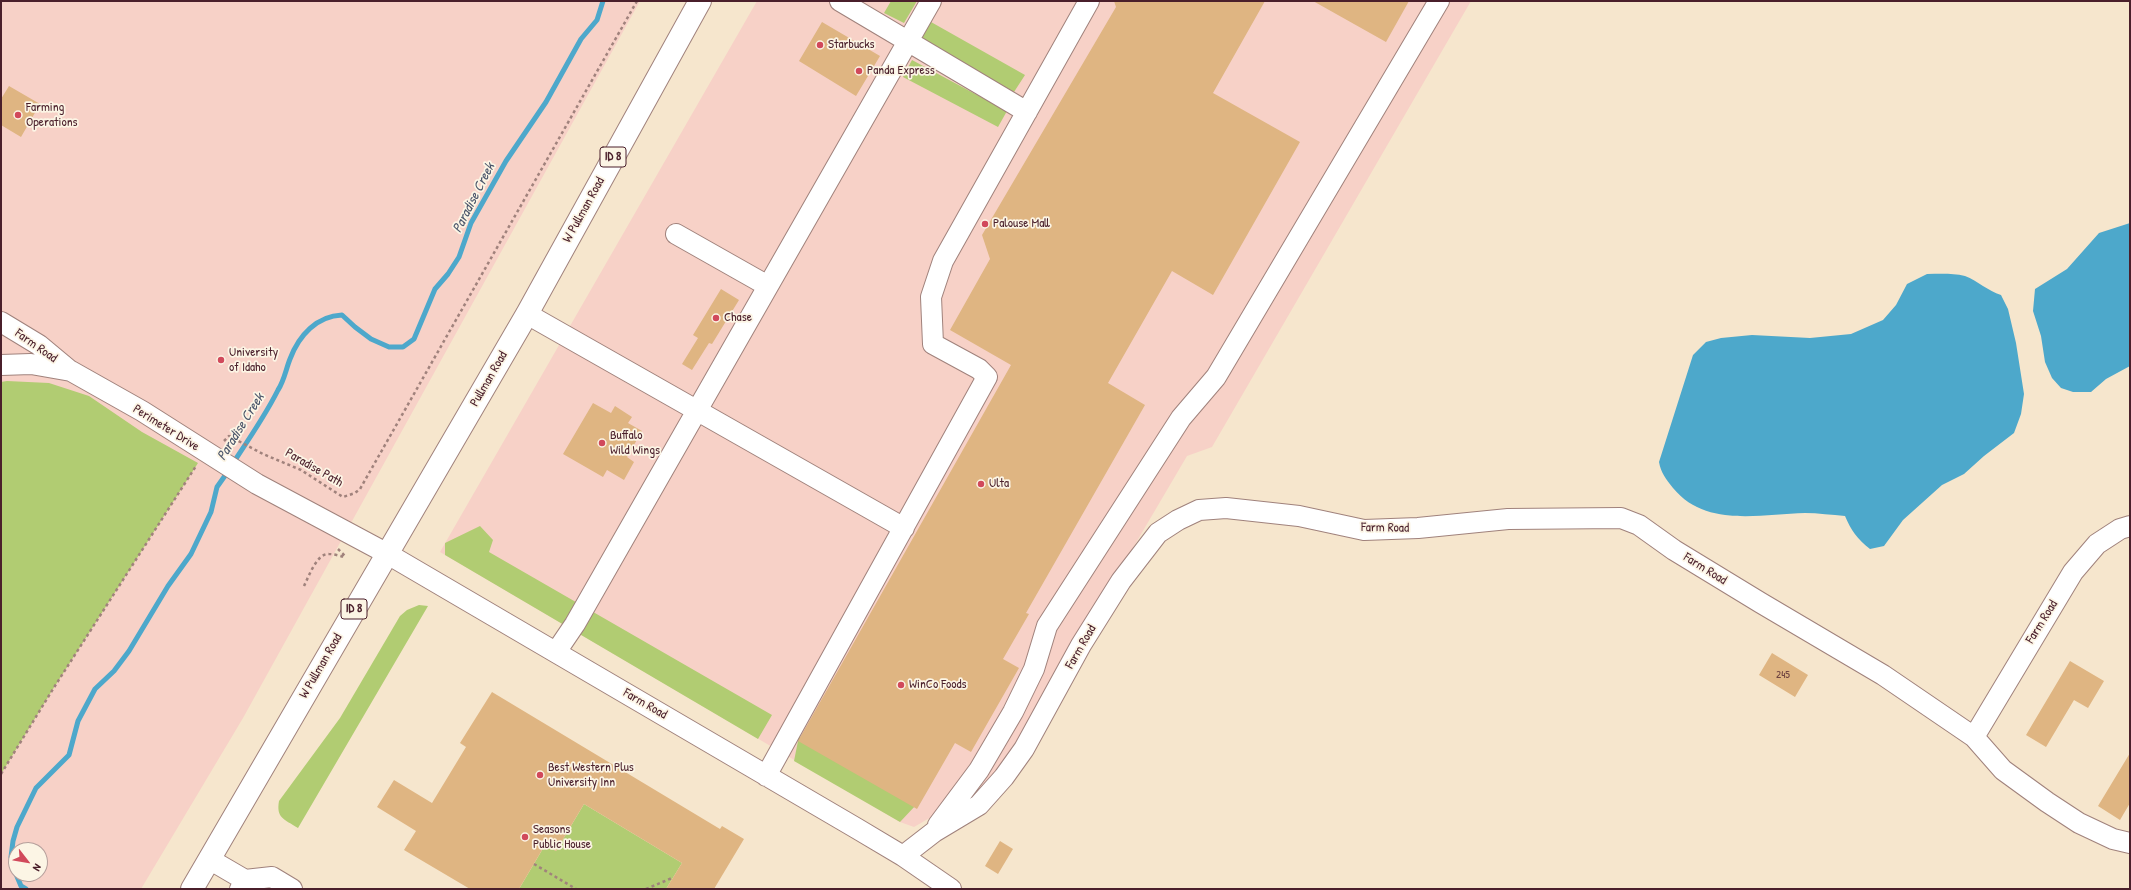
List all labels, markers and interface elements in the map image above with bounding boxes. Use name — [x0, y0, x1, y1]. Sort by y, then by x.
place label: Starbucks — [828, 37, 875, 53]
marker: Starbucks — [815, 40, 825, 50]
place label: Panda Express — [867, 63, 935, 79]
marker: Panda Express — [854, 66, 864, 76]
place label: Farming Operations — [26, 100, 78, 131]
marker: Farming Operations — [13, 110, 23, 120]
road number: ID 8 — [600, 147, 626, 167]
water label: Paradise Creek — [449, 160, 499, 236]
street label: W Pullman Road — [560, 175, 608, 245]
place label: Palouse Mall — [993, 216, 1050, 232]
marker: Palouse Mall — [980, 219, 990, 229]
place label: Chase — [724, 310, 752, 326]
marker: Chase — [711, 313, 721, 323]
street label: Farm Road — [12, 326, 60, 366]
place label: University of Idaho — [229, 345, 278, 376]
street label: Pullman Road — [467, 349, 511, 409]
marker: University of Idaho — [216, 355, 226, 365]
water label: Paradise Creek — [214, 390, 268, 464]
street label: Perimeter Drive — [130, 401, 202, 455]
place label: Buffalo Wild Wings — [610, 428, 660, 459]
marker: Buffalo Wild Wings — [597, 438, 607, 448]
street label: Paradise Path — [282, 445, 346, 491]
place label: Ulta — [989, 476, 1009, 492]
marker: Ulta — [976, 479, 986, 489]
street label: Farm Road — [1361, 520, 1409, 536]
street label: Farm Road — [1680, 550, 1730, 588]
street label: Farm Road — [2023, 597, 2061, 647]
road number: ID 8 — [341, 599, 367, 619]
street label: Farm Road — [1062, 622, 1100, 672]
street label: W Pullman Road — [296, 631, 346, 701]
house number: 245 — [1776, 668, 1790, 682]
place label: WinCo Foods — [909, 677, 967, 693]
marker: WinCo Foods — [896, 680, 906, 690]
street label: Farm Road — [620, 685, 670, 723]
place label: Best Western Plus University Inn — [548, 760, 634, 791]
marker: Best Western Plus University Inn — [535, 770, 545, 780]
place label: Seasons Public House — [533, 822, 591, 853]
marker: Seasons Public House — [520, 832, 530, 842]
north arrow — [8, 842, 48, 882]
text: N — [30, 862, 45, 874]

